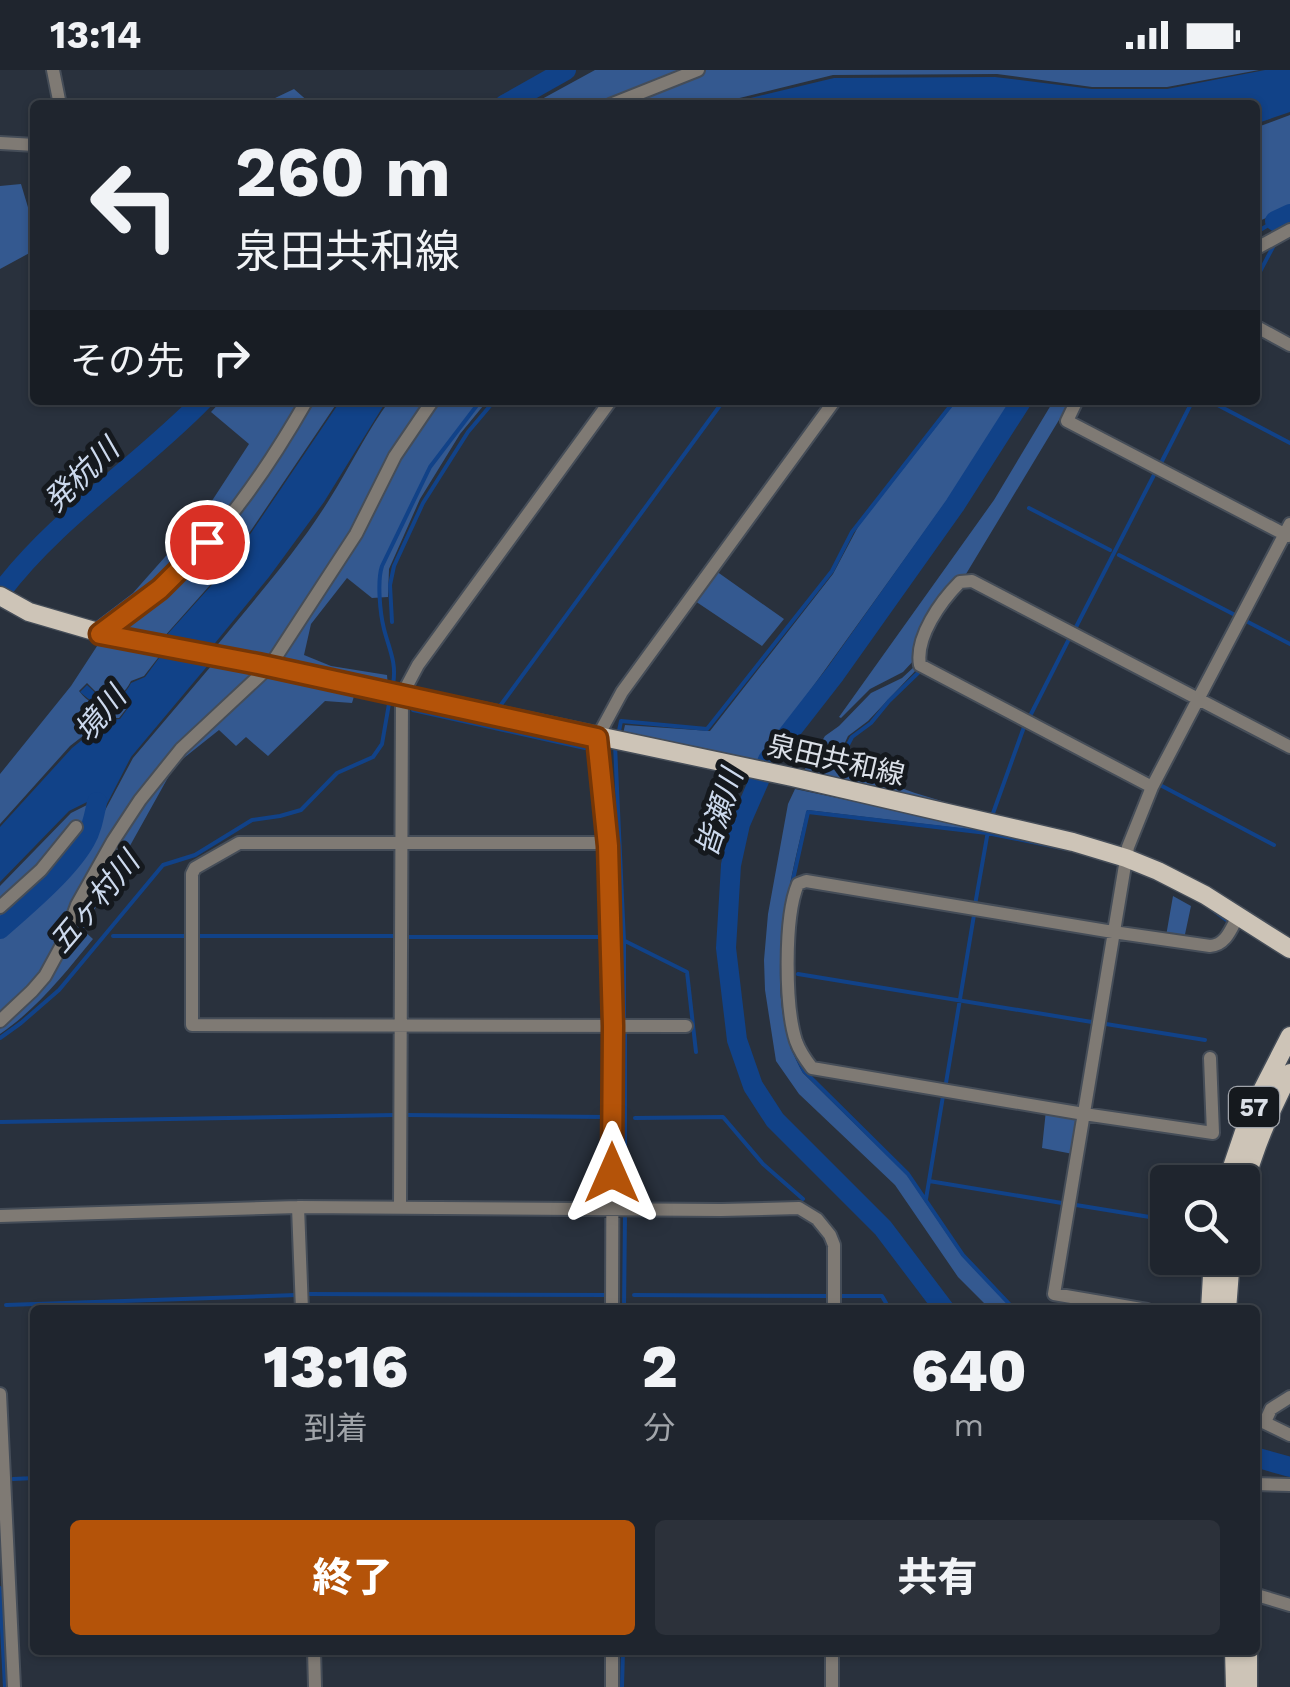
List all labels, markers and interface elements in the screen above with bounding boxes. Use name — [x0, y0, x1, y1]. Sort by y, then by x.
text: 13:14 — [50, 13, 141, 57]
text: 260 m — [235, 131, 451, 213]
icon: left — [70, 140, 200, 270]
text: 泉田共和線 — [235, 225, 460, 278]
icon: right — [204, 330, 259, 385]
text: その先 — [70, 339, 184, 383]
water label: 発杭川 — [36, 429, 128, 519]
pin — [165, 500, 250, 585]
icon: arrive — [180, 515, 235, 570]
water label: 境川 — [67, 677, 135, 748]
street label: 泉田共和線 — [764, 728, 908, 792]
water label: 皆瀬川 — [688, 762, 750, 861]
water label: 五ヶ村川 — [42, 842, 148, 959]
road number: 57 — [1229, 1087, 1279, 1127]
position arrow — [560, 1121, 664, 1225]
map controls — [1150, 1165, 1260, 1275]
button: search — [1150, 1165, 1260, 1275]
text: 13:16 — [263, 1331, 408, 1402]
text: 2 — [641, 1331, 678, 1402]
text: 640 — [911, 1335, 1027, 1406]
text: m — [954, 1406, 984, 1444]
text: 到着 — [304, 1409, 368, 1447]
text: 分 — [643, 1409, 675, 1447]
button: 終了 — [70, 1520, 635, 1635]
button: 共有 — [655, 1520, 1220, 1635]

